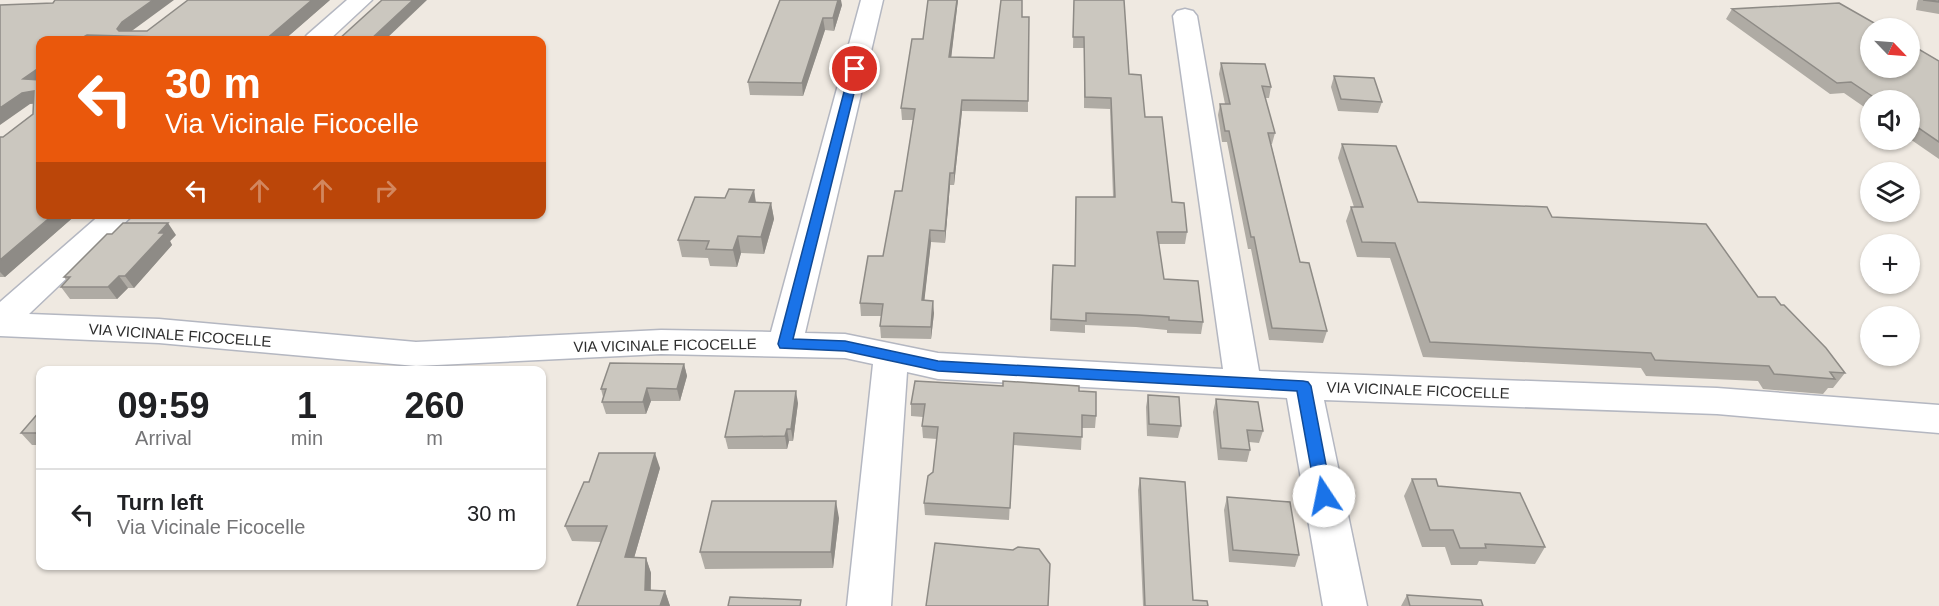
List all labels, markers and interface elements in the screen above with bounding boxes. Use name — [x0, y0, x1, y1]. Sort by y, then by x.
north arrow — [1860, 18, 1920, 78]
map controls — [1860, 18, 1920, 366]
pin — [829, 43, 880, 94]
icon: arrive — [838, 52, 871, 85]
icon: left — [66, 60, 144, 138]
text: 30 m — [165, 60, 261, 107]
button: sound — [1860, 90, 1920, 150]
text: Via Vicinale Ficocelle — [165, 109, 419, 139]
button: layers — [1860, 162, 1920, 222]
icon: left — [180, 174, 213, 207]
icon: ahead — [243, 174, 276, 207]
icon: ahead — [306, 174, 339, 207]
icon: right — [369, 174, 402, 207]
button: + — [1860, 234, 1920, 294]
button: − — [1860, 306, 1920, 366]
street label: VIA VICINALE FICOCELLE — [88, 320, 272, 350]
street label: VIA VICINALE FICOCELLE — [573, 335, 757, 355]
street label: VIA VICINALE FICOCELLE — [1326, 378, 1510, 402]
text: 09:59 — [117, 385, 209, 426]
text: 1 — [297, 385, 317, 426]
text: 260 — [404, 385, 465, 426]
text: Arrival — [135, 427, 192, 449]
text: min — [291, 427, 323, 449]
text: m — [426, 427, 443, 449]
position arrow — [1292, 464, 1356, 528]
text: Turn left — [117, 490, 203, 515]
icon: left — [66, 498, 99, 531]
text: 30 m — [467, 501, 516, 526]
text: Via Vicinale Ficocelle — [117, 516, 305, 538]

